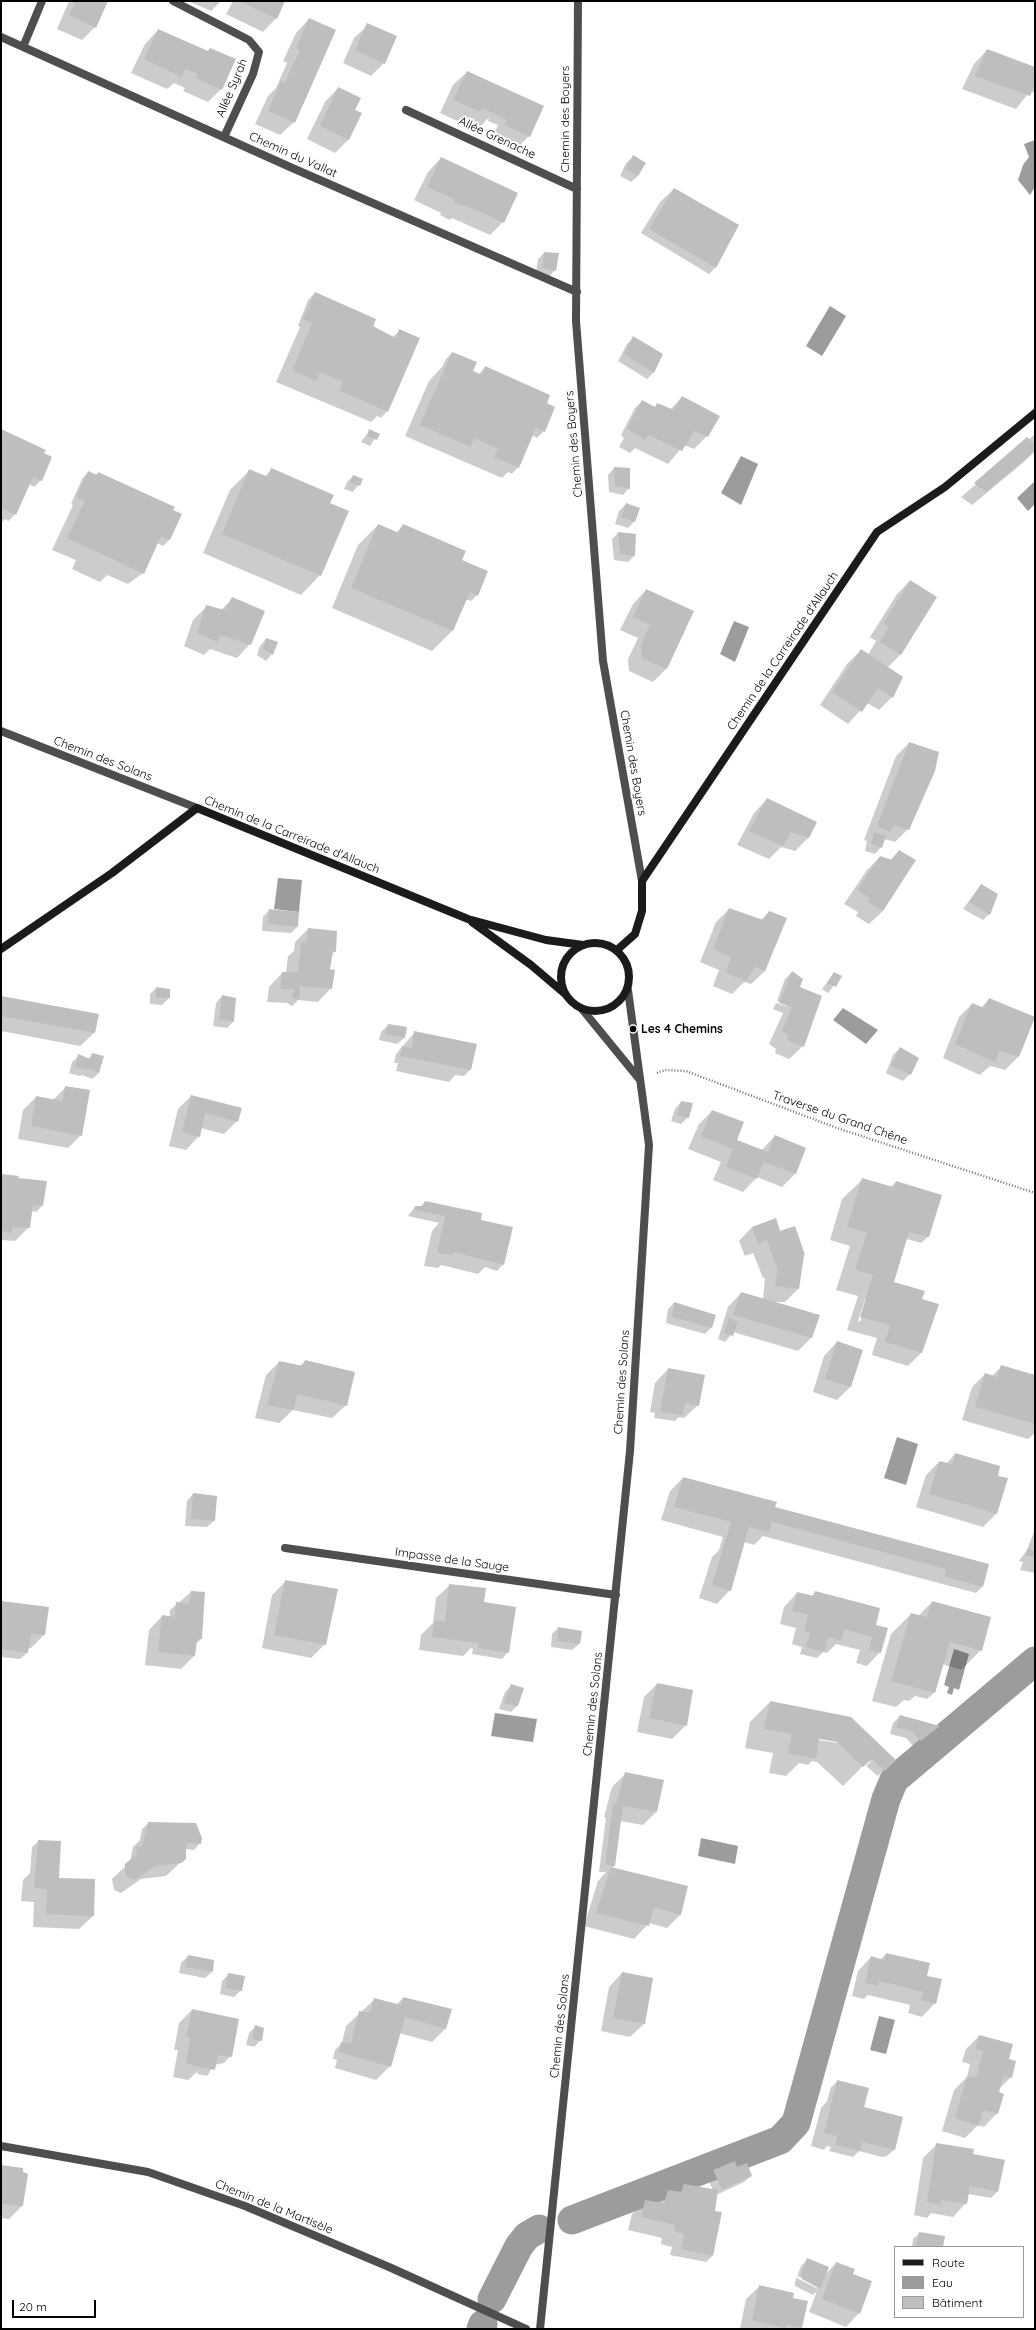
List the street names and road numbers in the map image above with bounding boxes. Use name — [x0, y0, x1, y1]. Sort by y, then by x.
street label: Allée Syrah — [213, 57, 251, 119]
street label: Chemin des Boyers — [558, 66, 572, 172]
street label: Allée Grenache — [456, 114, 538, 162]
street label: Chemin du Vallat — [247, 129, 339, 181]
street label: Chemin des Boyers — [562, 390, 586, 498]
street label: Chemin de la Carreirade d'Allauch — [724, 569, 842, 733]
street label: Chemin des Boyers — [617, 709, 649, 817]
street label: Chemin des Solans — [52, 734, 154, 784]
street label: Chemin de la Carreirade d'Allauch — [202, 793, 382, 877]
street label: Traverse du Grand Chêne — [771, 1088, 909, 1148]
street label: Chemin des Solans — [611, 1329, 633, 1435]
street label: Impasse de la Sauge — [394, 1545, 510, 1575]
street label: Chemin des Solans — [580, 1651, 606, 1757]
street label: Chemin des Solans — [547, 1973, 573, 2079]
street label: Chemin de la Martisèle — [213, 2177, 335, 2237]

